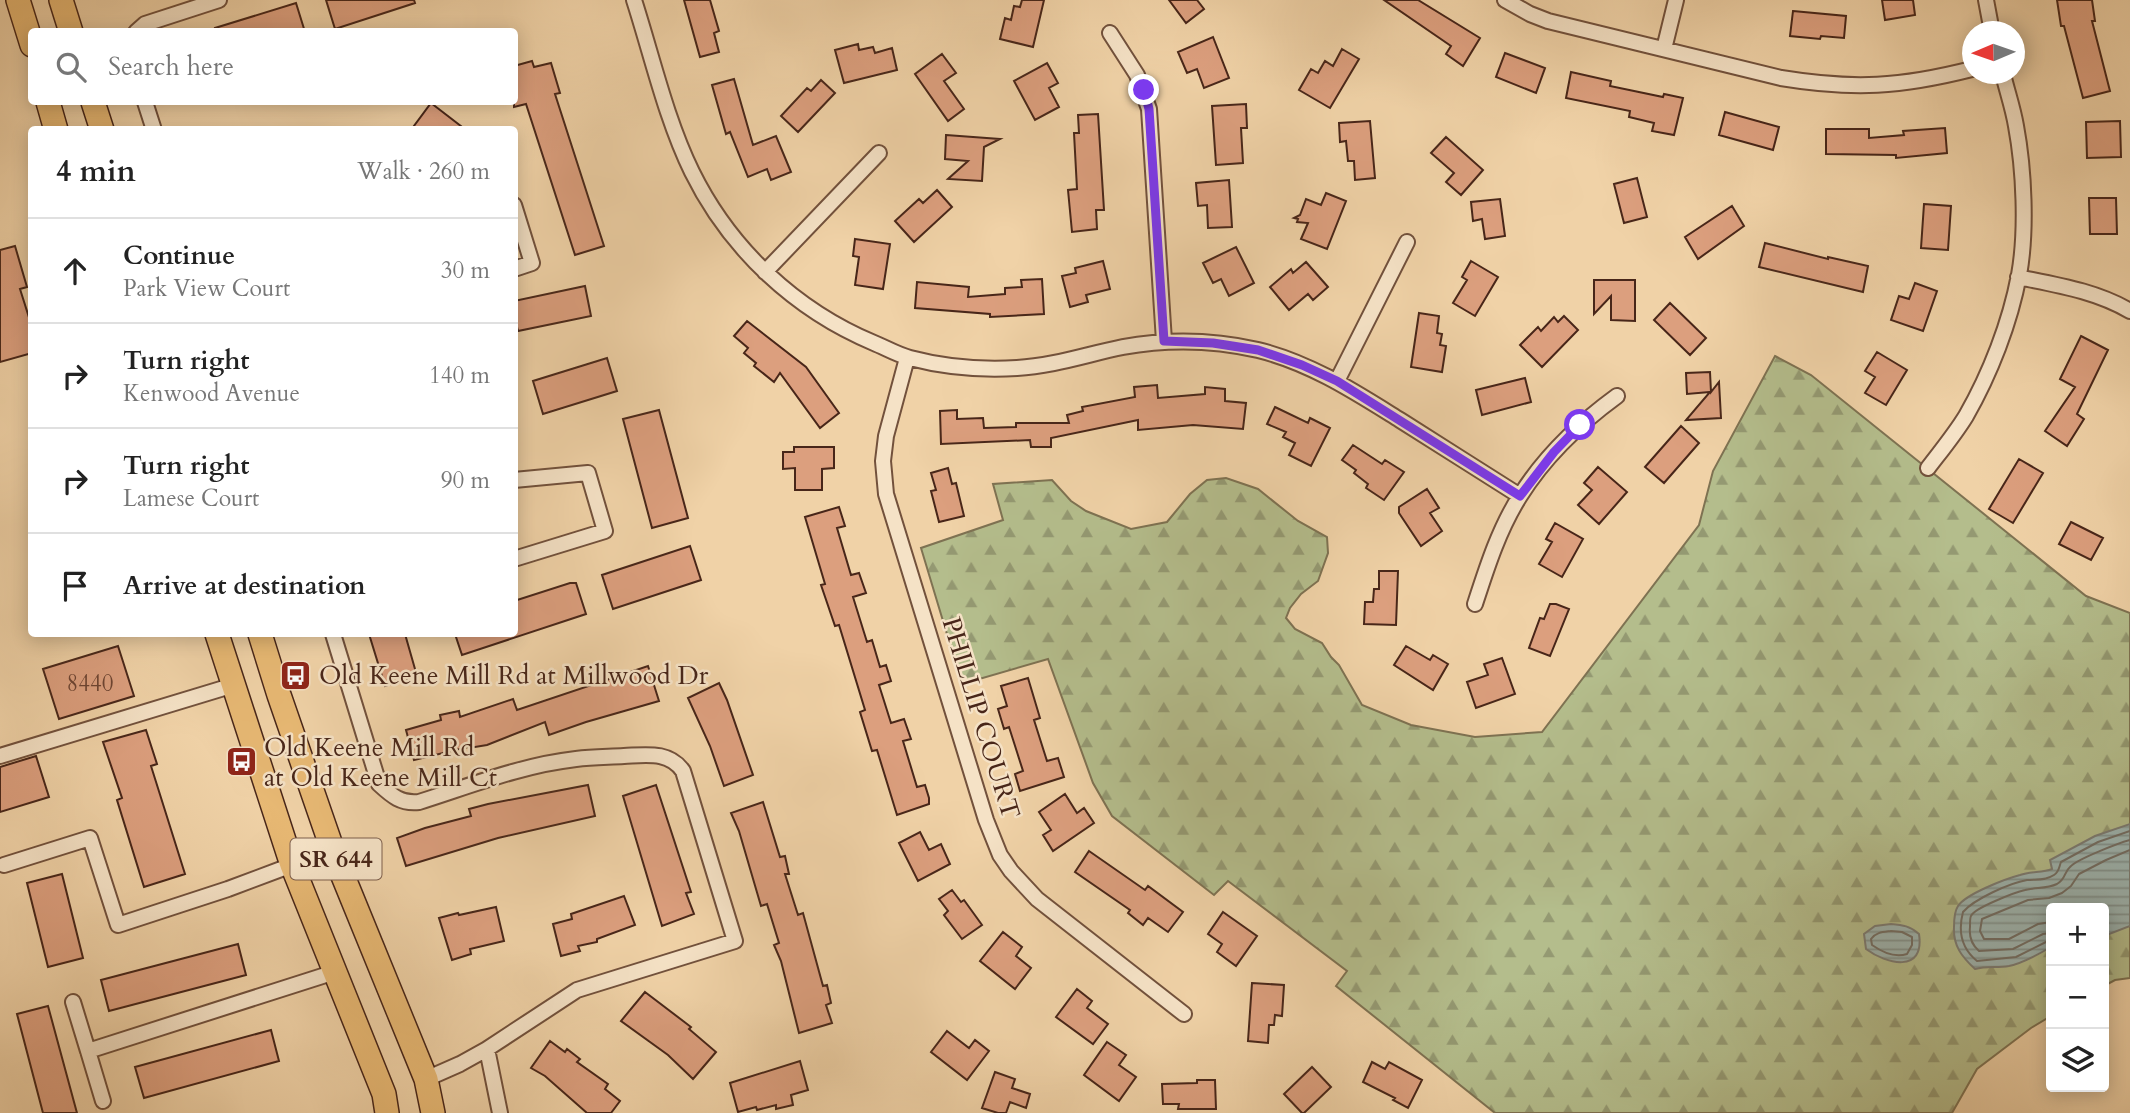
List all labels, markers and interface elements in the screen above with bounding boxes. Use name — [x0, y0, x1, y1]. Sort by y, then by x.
north arrow — [1962, 21, 2025, 84]
search box — [28, 28, 518, 105]
icon: search — [52, 48, 90, 86]
text: Search here — [108, 49, 234, 84]
route end — [1128, 74, 1159, 105]
text: 4 min — [56, 151, 136, 192]
text: Walk · 260 m — [357, 156, 490, 187]
text: Continue — [123, 238, 235, 273]
icon: ahead — [56, 252, 94, 290]
text: 30 m — [441, 255, 490, 286]
text: Park View Court — [123, 273, 290, 304]
text: Turn right — [123, 343, 250, 378]
icon: right — [56, 357, 94, 395]
text: 140 m — [429, 360, 490, 391]
text: Kenwood Avenue — [123, 378, 300, 409]
route start — [1564, 409, 1595, 440]
text: Turn right — [123, 448, 250, 483]
icon: right — [56, 462, 94, 500]
text: 90 m — [441, 465, 490, 496]
text: Lamese Court — [123, 483, 259, 514]
icon: arrive — [56, 567, 94, 605]
text: Arrive at destination — [123, 568, 366, 603]
street label: PHILLIP COURT — [934, 613, 1028, 823]
bus stop icon: Old Keene Mill Rd at Millwood Dr — [279, 658, 313, 692]
place label: Old Keene Mill Rd at Millwood Dr — [319, 658, 709, 693]
house number: 8440 — [66, 668, 114, 699]
place label: Old Keene Mill Rd at Old Keene Mill Ct — [264, 730, 497, 795]
bus stop icon: Old Keene Mill Rd at Old Keene Mill Ct — [224, 745, 258, 779]
road number: SR 644 — [290, 838, 382, 880]
map controls — [2046, 903, 2109, 1092]
button: + — [2046, 903, 2109, 966]
button: − — [2046, 966, 2109, 1029]
button: layers — [2046, 1029, 2109, 1092]

